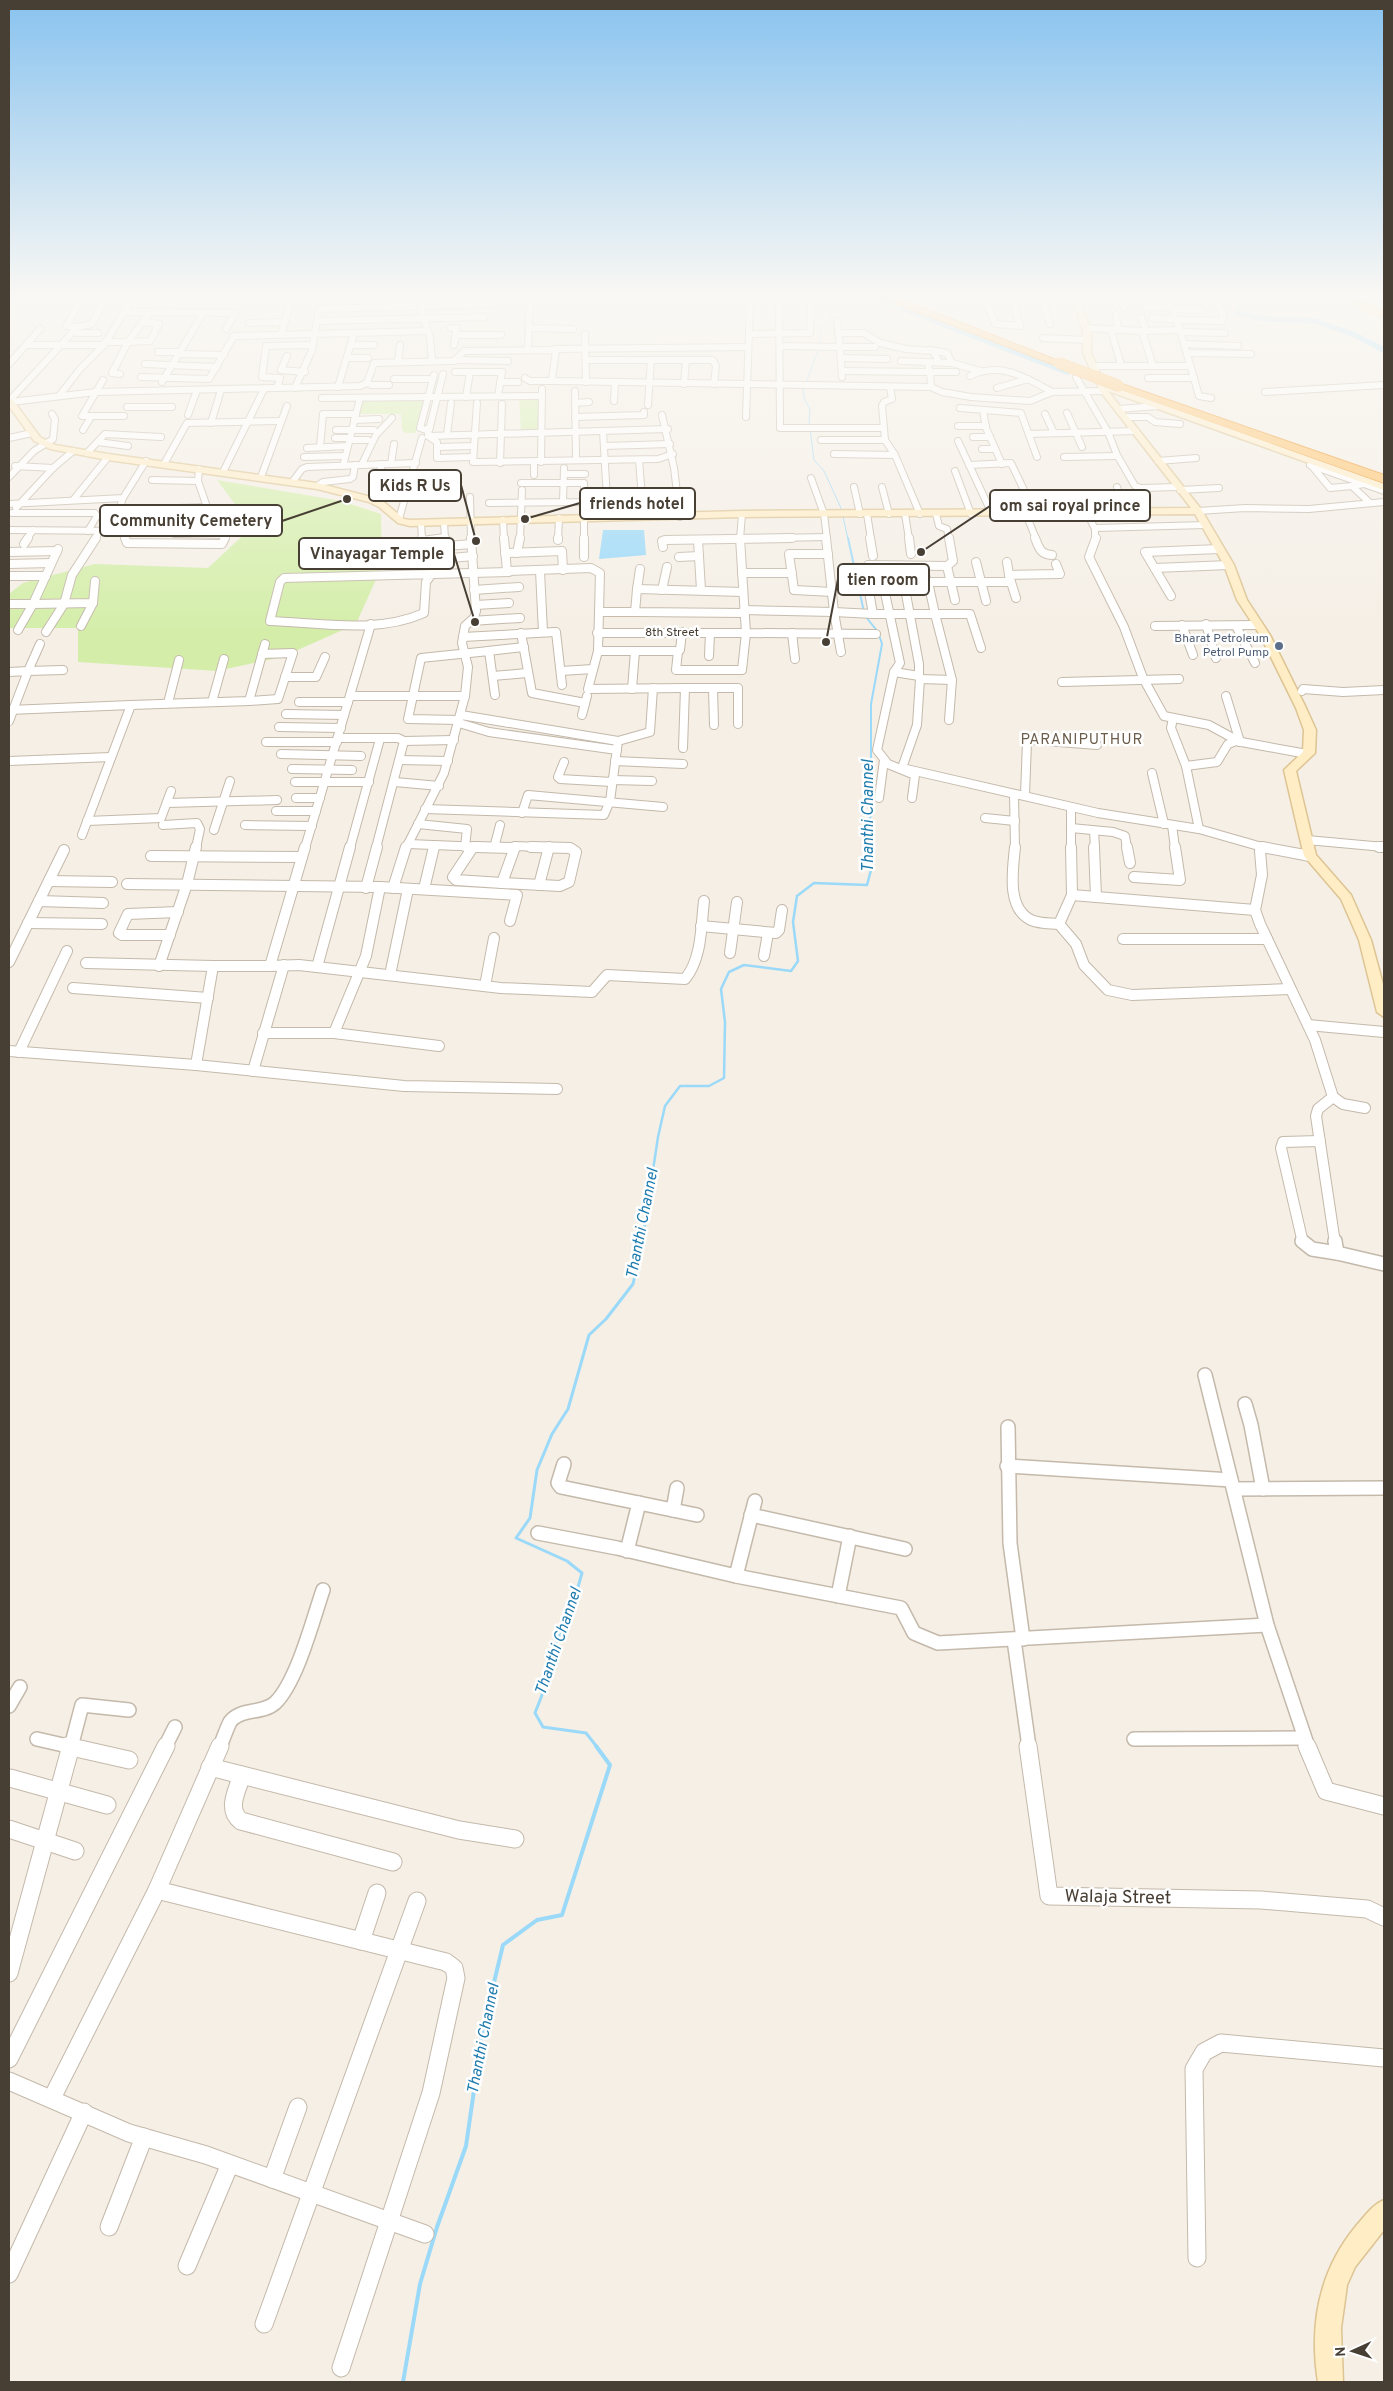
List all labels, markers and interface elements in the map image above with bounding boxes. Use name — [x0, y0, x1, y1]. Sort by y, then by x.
callout: Kids R Us — [369, 470, 461, 501]
text: Kids R Us — [379, 477, 451, 497]
callout: friends hotel — [580, 488, 695, 519]
callout: om sai royal prince — [990, 490, 1150, 521]
text: friends hotel — [590, 495, 684, 515]
text: om sai royal prince — [1000, 497, 1140, 517]
callout: Community Cemetery — [100, 505, 282, 536]
text: Community Cemetery — [110, 512, 272, 532]
callout: Vinayagar Temple — [299, 538, 454, 569]
text: Vinayagar Temple — [310, 545, 444, 565]
callout: tien room — [838, 564, 929, 595]
text: tien room — [847, 571, 919, 591]
street label: 8th Street — [645, 625, 699, 641]
place label: Bharat Petroleum Petrol Pump — [1174, 631, 1269, 661]
marker: Bharat Petroleum Petrol Pump — [1273, 640, 1285, 652]
district label: PARANIPUTHUR — [1020, 731, 1144, 750]
water label: Thanthi Channel — [859, 759, 879, 872]
water label: Thanthi Channel — [622, 1166, 664, 1281]
water label: Thanthi Channel — [531, 1585, 587, 1699]
street label: Walaja Street — [1064, 1886, 1172, 1910]
water label: Thanthi Channel — [463, 1981, 505, 2096]
north arrow — [1328, 2326, 1378, 2376]
text: N — [1333, 2346, 1350, 2357]

